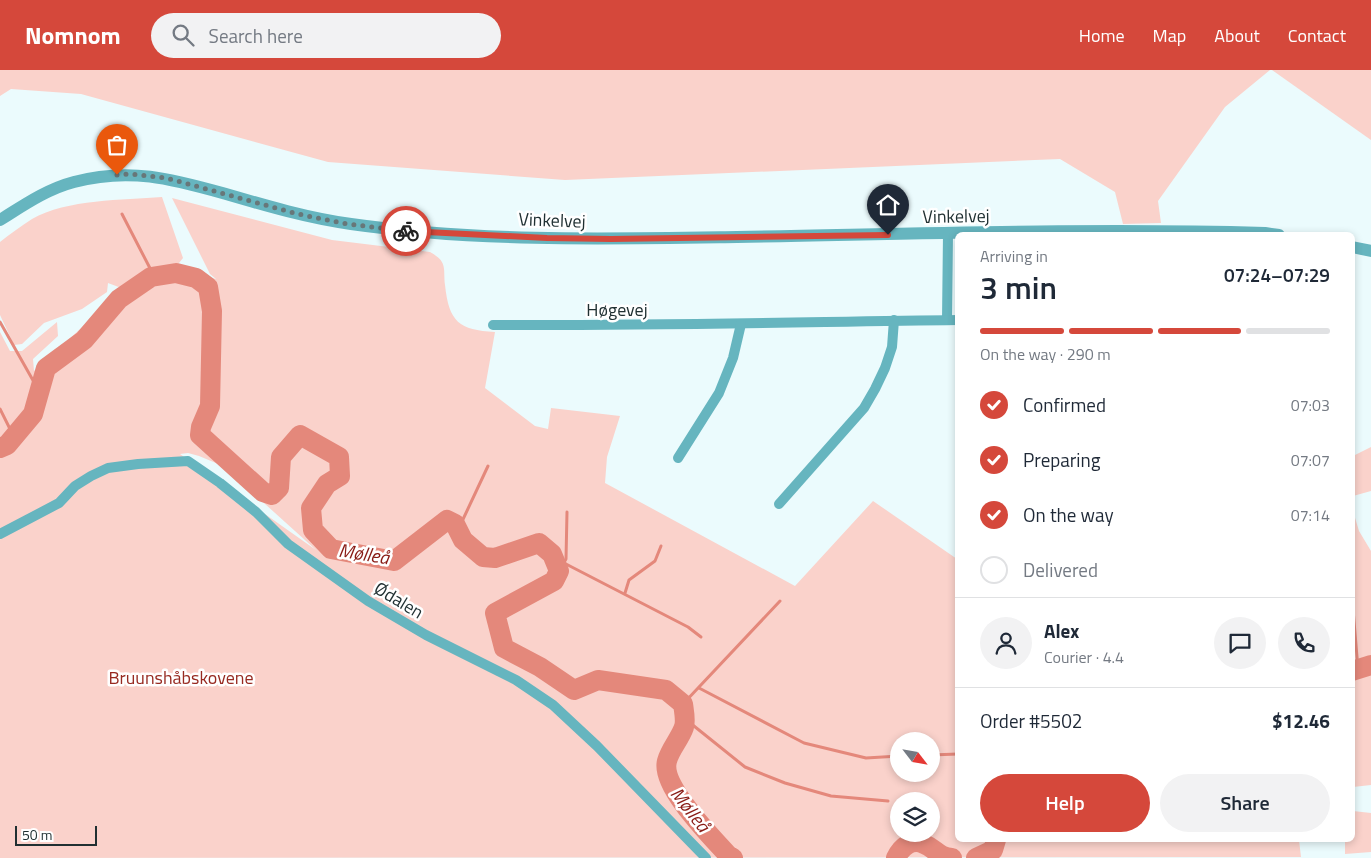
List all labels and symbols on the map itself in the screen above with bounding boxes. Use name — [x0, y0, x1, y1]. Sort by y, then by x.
pin — [96, 124, 138, 175]
pin — [867, 184, 909, 235]
street label: Vinkelvej — [922, 202, 990, 230]
street label: Vinkelvej — [518, 205, 586, 235]
courier — [381, 206, 431, 256]
street label: Høgevej — [586, 296, 648, 323]
water label: Mølleå — [337, 535, 393, 572]
street label: Ødalen — [369, 575, 429, 625]
park label: Bruunshåbskovene — [108, 664, 254, 691]
north arrow — [890, 732, 940, 782]
water label: Mølleå — [664, 780, 719, 839]
scale bar — [15, 823, 98, 846]

